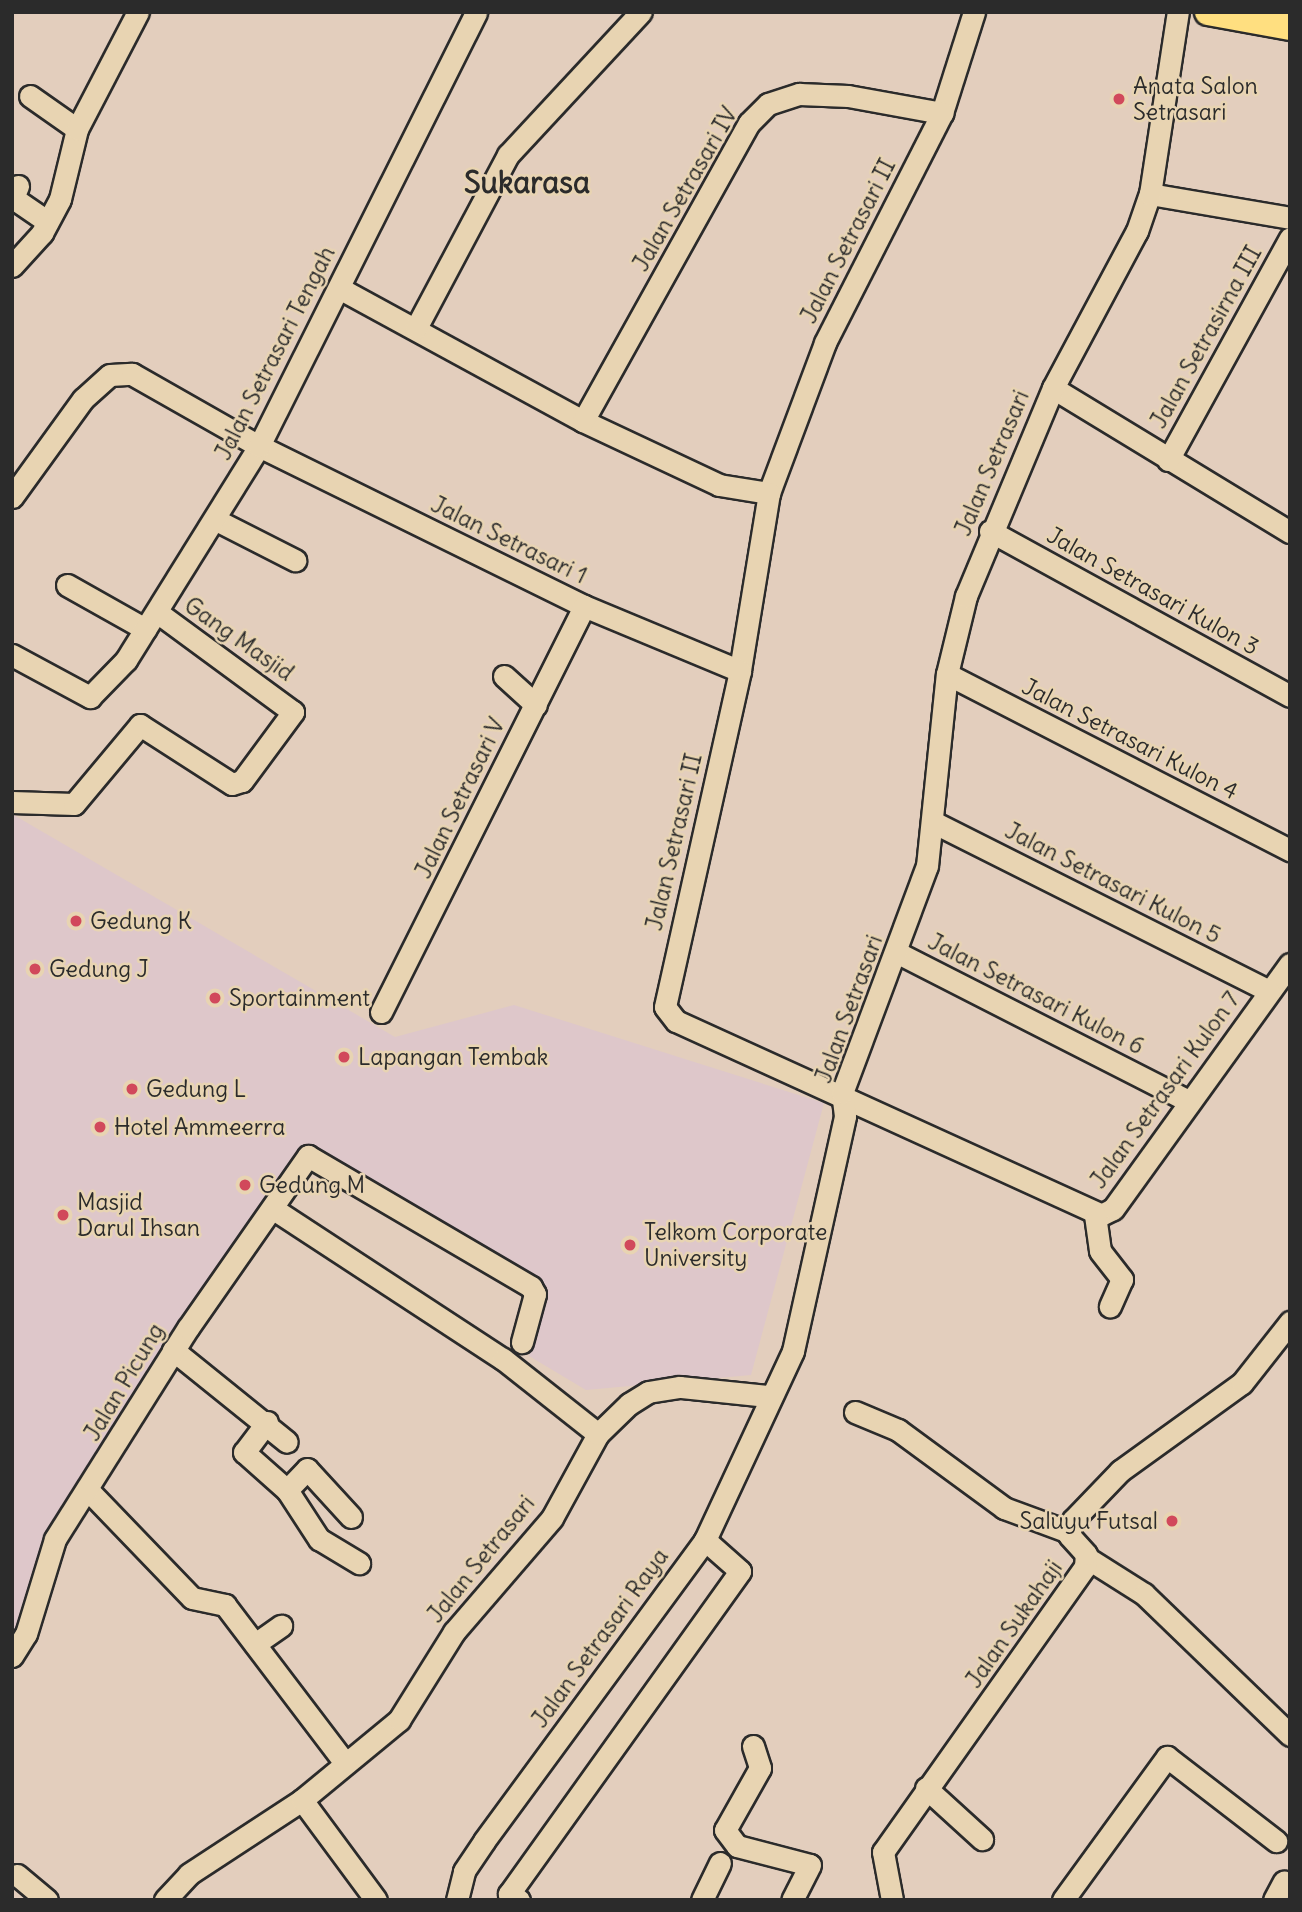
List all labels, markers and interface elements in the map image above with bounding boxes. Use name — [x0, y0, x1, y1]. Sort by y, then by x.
place label: Anata Salon Setrasari — [1133, 72, 1258, 126]
marker: Anata Salon Setrasari — [1111, 91, 1127, 107]
street label: Jalan Setrasari IV — [627, 102, 743, 276]
street label: Jalan Setrasari II — [795, 154, 901, 328]
district label: Sukarasa — [464, 164, 590, 200]
street label: Jalan Setrasirna III — [1144, 241, 1268, 433]
street label: Jalan Setrasari Tengah — [209, 242, 341, 464]
street label: Jalan Setrasari — [949, 386, 1035, 540]
street label: Jalan Setrasari 1 — [427, 490, 591, 590]
street label: Jalan Setrasari Kulon 3 — [1042, 521, 1264, 661]
street label: Gang Masjid — [179, 591, 299, 687]
street label: Jalan Setrasari Kulon 4 — [1018, 673, 1242, 805]
street label: Jalan Setrasari V — [409, 713, 511, 883]
street label: Jalan Setrasari II — [640, 751, 708, 933]
street label: Jalan Setrasari Kulon 5 — [1001, 817, 1225, 949]
place label: Gedung K — [90, 907, 192, 935]
marker: Gedung K — [68, 913, 84, 929]
street label: Jalan Setrasari Kulon 6 — [924, 928, 1148, 1060]
street label: Jalan Setrasari — [809, 931, 889, 1087]
place label: Gedung J — [49, 955, 149, 983]
marker: Gedung J — [27, 961, 43, 977]
place label: Sportainment — [229, 984, 370, 1012]
street label: Jalan Setrasari Kulon 7 — [1084, 986, 1246, 1194]
marker: Sportainment — [207, 990, 223, 1006]
place label: Lapangan Tembak — [358, 1043, 548, 1071]
marker: Lapangan Tembak — [336, 1049, 352, 1065]
place label: Gedung L — [146, 1075, 246, 1103]
marker: Gedung L — [124, 1081, 140, 1097]
place label: Hotel Ammeerra — [114, 1113, 285, 1141]
marker: Hotel Ammeerra — [92, 1119, 108, 1135]
place label: Gedung M — [259, 1171, 365, 1199]
marker: Gedung M — [237, 1177, 253, 1193]
place label: Masjid Darul Ihsan — [77, 1188, 200, 1242]
marker: Masjid Darul Ihsan — [55, 1207, 71, 1223]
place label: Telkom Corporate University — [644, 1218, 828, 1272]
marker: Telkom Corporate University — [622, 1237, 638, 1253]
street label: Jalan Picung — [78, 1318, 170, 1446]
street label: Jalan Setrasari — [421, 1490, 541, 1628]
place label: Saluyu Futsal — [1020, 1507, 1158, 1535]
marker: Saluyu Futsal — [1164, 1513, 1180, 1529]
street label: Jalan Setrasari Raya — [526, 1543, 674, 1733]
street label: Jalan Sukahaji — [960, 1555, 1068, 1693]

